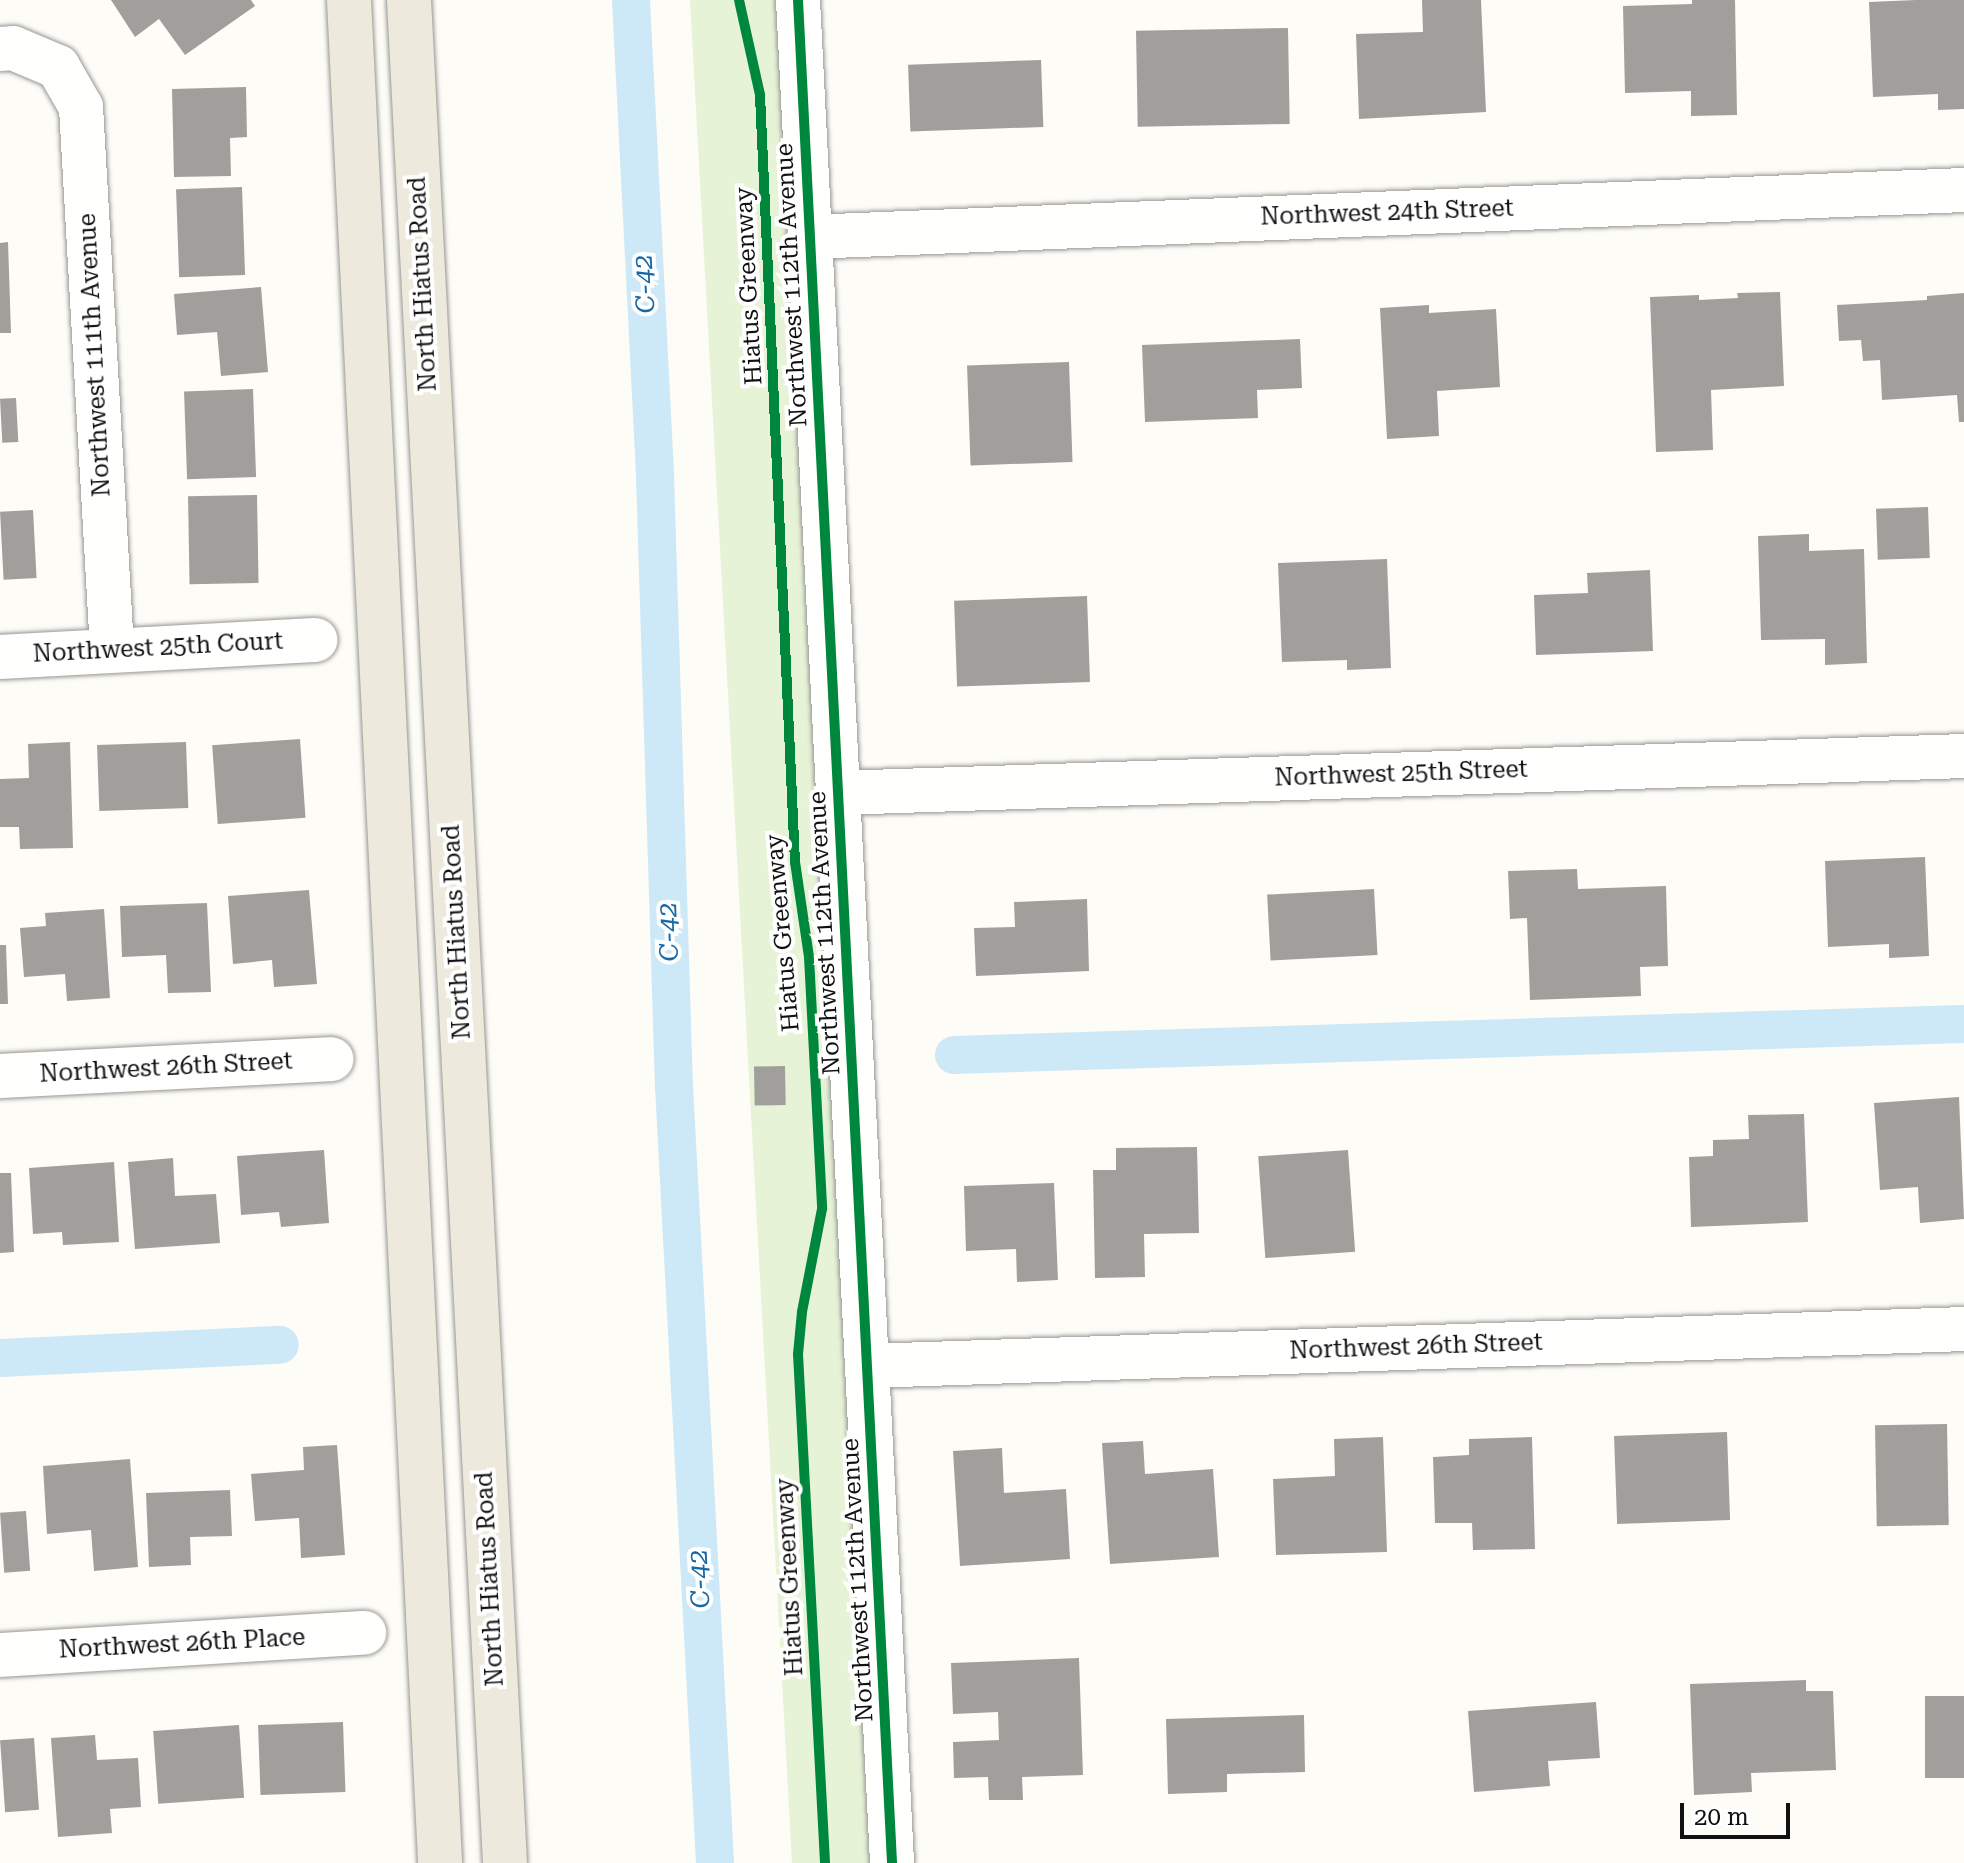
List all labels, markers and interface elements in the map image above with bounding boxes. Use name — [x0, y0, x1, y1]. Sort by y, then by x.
street label: Northwest 112th Avenue — [770, 142, 814, 428]
street label: North Hiatus Road — [403, 176, 443, 392]
street label: Hiatus Greenway — [729, 186, 769, 386]
street label: Northwest 24th Street — [1260, 194, 1514, 232]
street label: Northwest 111th Avenue — [73, 212, 117, 498]
water label: C-42 — [628, 254, 662, 314]
street label: Northwest 25th Court — [32, 627, 284, 669]
street label: Northwest 25th Street — [1274, 755, 1528, 793]
street label: Northwest 112th Avenue — [803, 790, 847, 1076]
street label: North Hiatus Road — [437, 824, 477, 1040]
street label: Hiatus Greenway — [760, 833, 806, 1033]
water label: C-42 — [652, 902, 686, 962]
street label: Northwest 26th Street — [39, 1047, 293, 1089]
street label: Northwest 26th Street — [1289, 1328, 1543, 1366]
street label: Northwest 112th Avenue — [836, 1437, 880, 1723]
street label: North Hiatus Road — [470, 1471, 510, 1687]
street label: Hiatus Greenway — [770, 1477, 810, 1677]
water label: C-42 — [683, 1549, 717, 1609]
street label: Northwest 26th Place — [58, 1623, 306, 1665]
scale bar — [1684, 1787, 1794, 1837]
text: 20 m — [1694, 1803, 1749, 1831]

